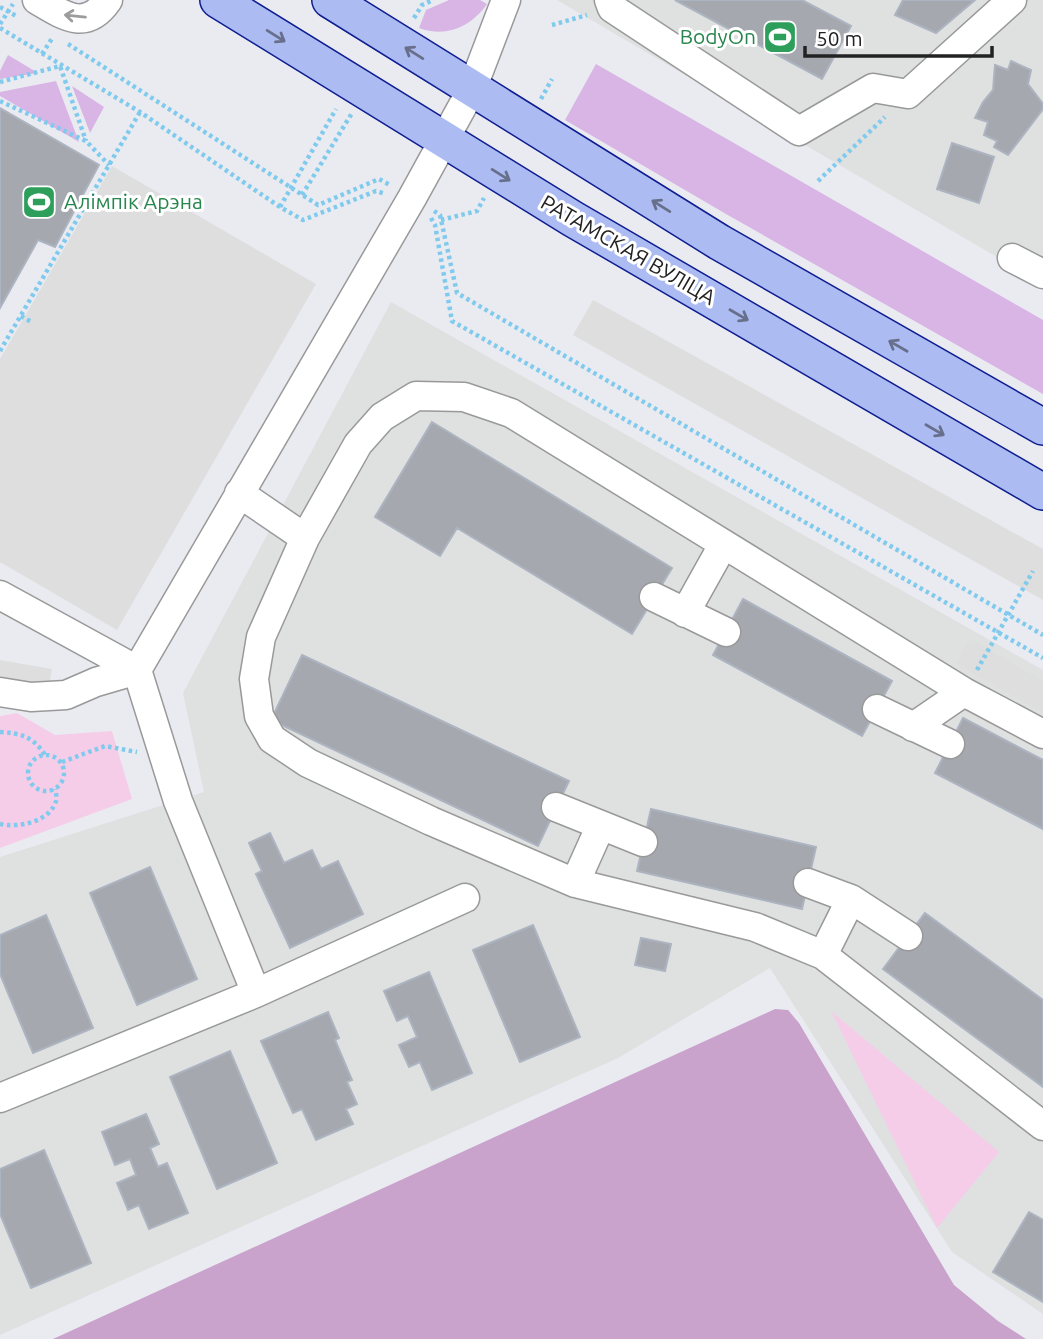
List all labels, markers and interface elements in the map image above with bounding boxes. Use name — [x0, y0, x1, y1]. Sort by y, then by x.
one-way arrow — [64, 10, 86, 23]
scale bar — [805, 14, 992, 58]
sports icon: BodyOn — [761, 18, 799, 56]
place label: BodyOn — [680, 24, 756, 48]
text: 50 m — [816, 26, 863, 50]
one-way arrow — [266, 30, 286, 44]
one-way arrow — [405, 45, 424, 60]
one-way arrow — [490, 168, 510, 182]
sports icon: Алімпік Арэна — [20, 183, 58, 221]
place label: Алімпік Арэна — [64, 189, 203, 213]
street label: РАТАМСКАЯ ВУЛІЦА — [537, 189, 720, 309]
one-way arrow — [652, 198, 671, 213]
one-way arrow — [728, 308, 748, 322]
one-way arrow — [889, 339, 909, 353]
one-way arrow — [925, 423, 945, 437]

